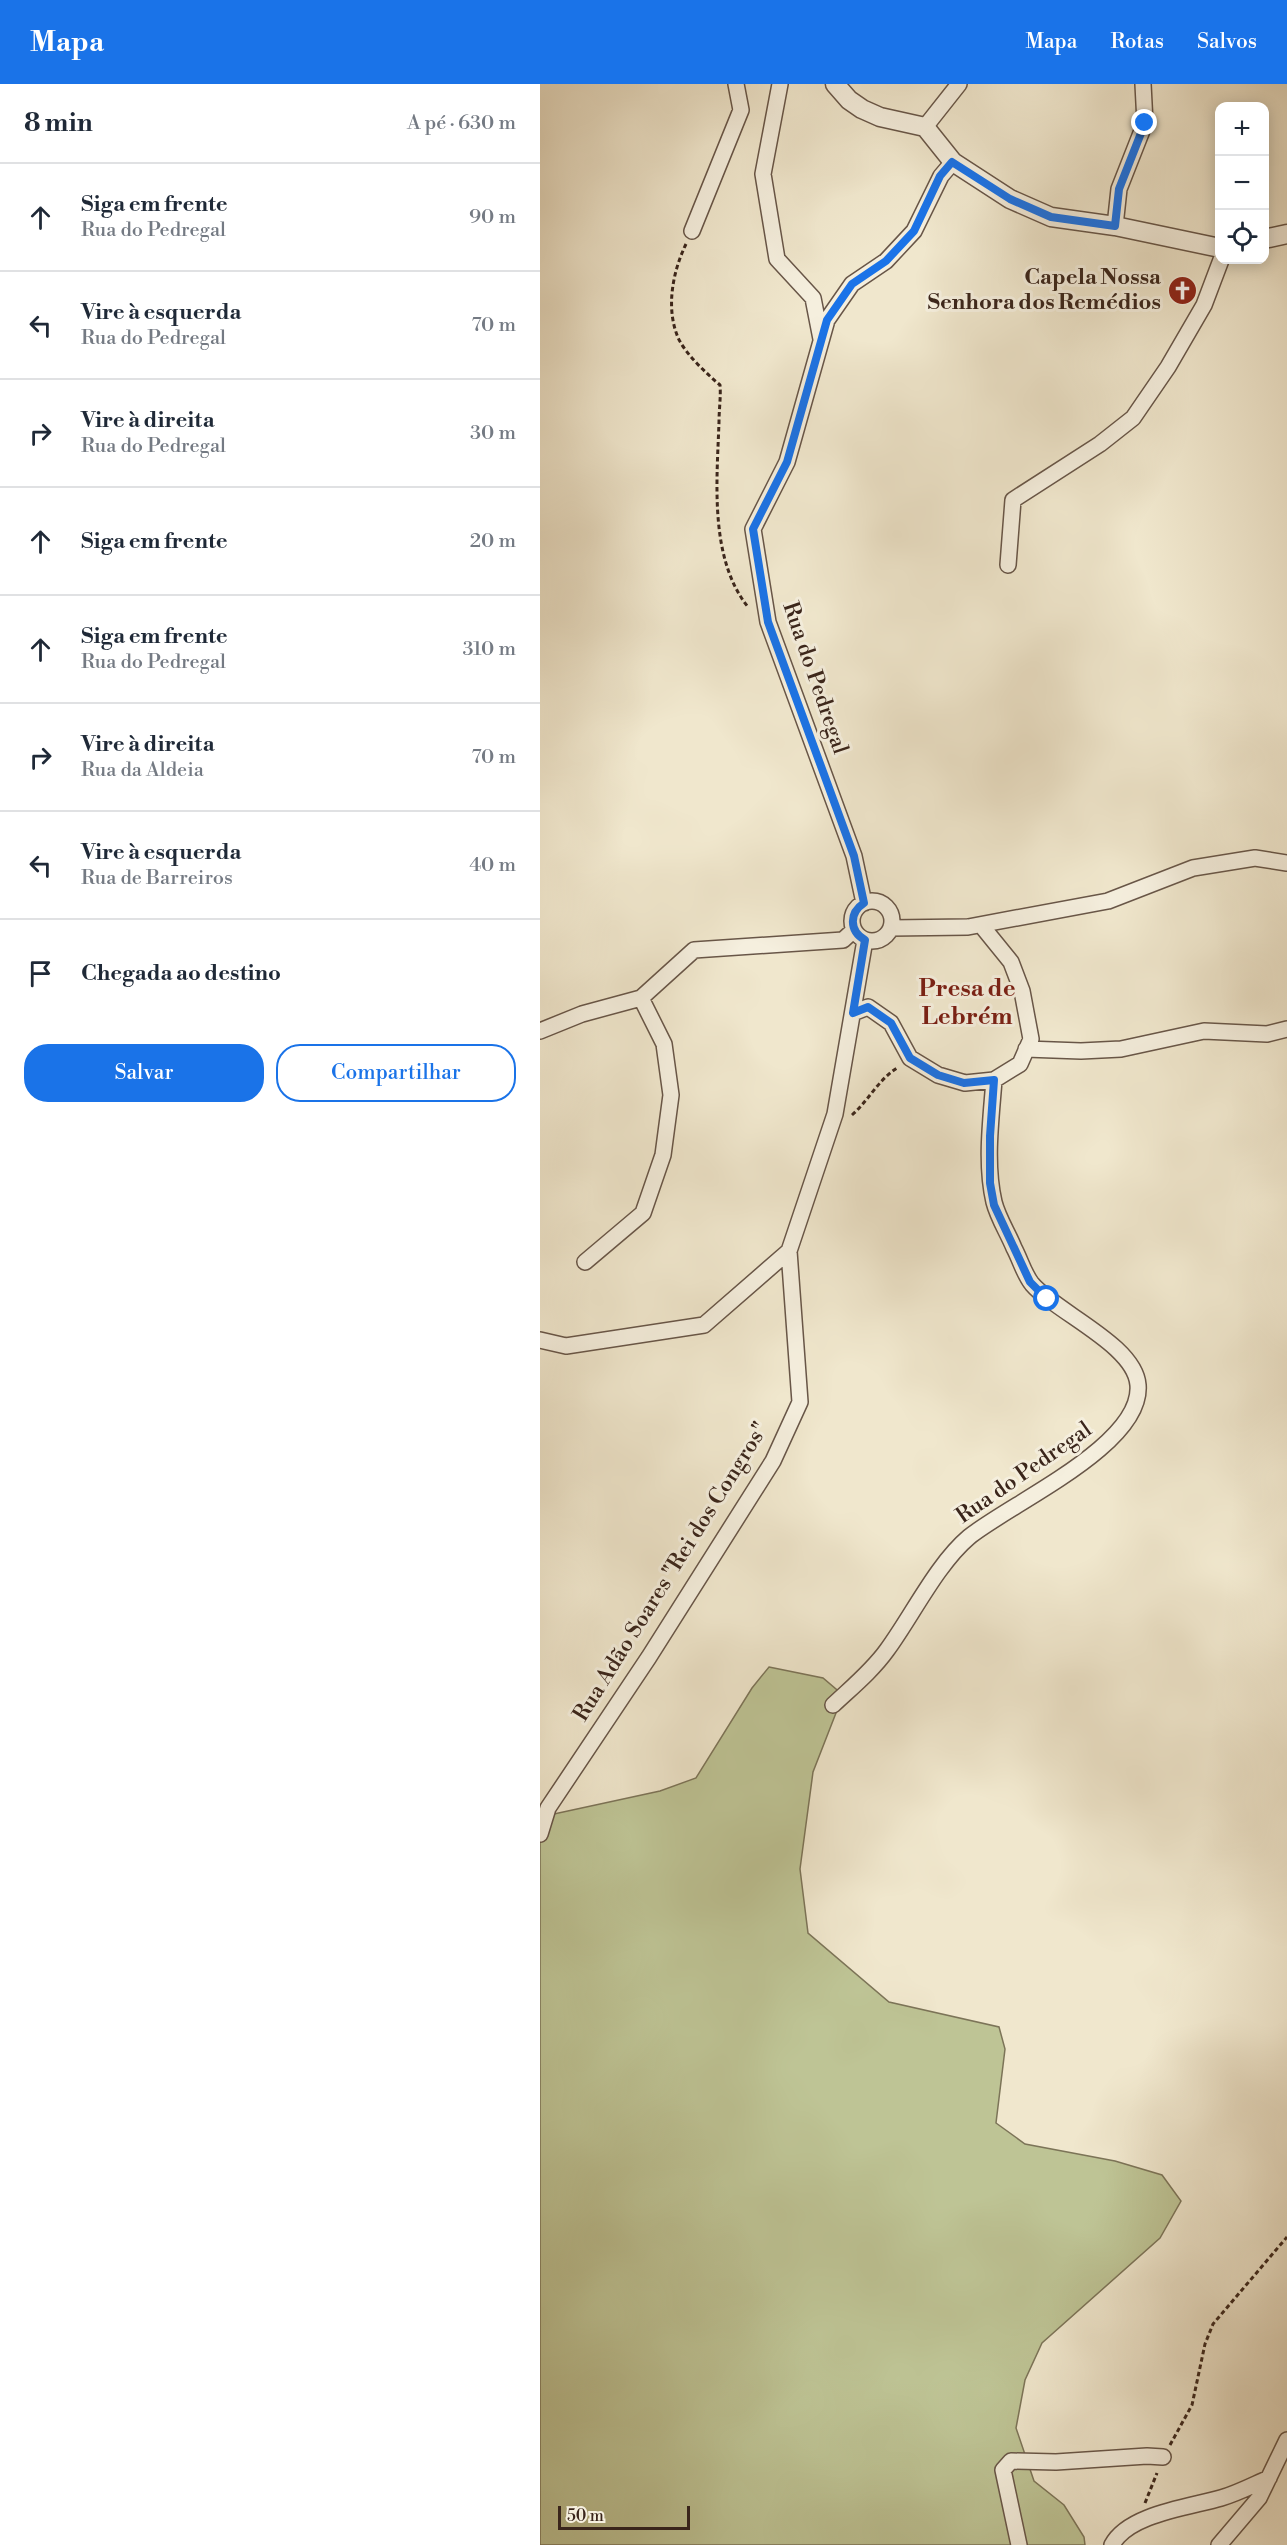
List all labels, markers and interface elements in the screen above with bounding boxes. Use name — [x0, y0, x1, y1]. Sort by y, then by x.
text: Mapa — [30, 25, 104, 60]
text: Mapa — [1025, 29, 1077, 55]
text: Rotas — [1110, 29, 1164, 55]
text: Salvos — [1197, 29, 1257, 55]
map controls — [1215, 102, 1269, 264]
button: + — [1215, 102, 1269, 156]
text: 8 min — [24, 107, 93, 139]
route end — [1131, 109, 1157, 135]
text: A pé · 630 m — [407, 111, 516, 136]
button: − — [1215, 156, 1269, 210]
text: Siga em frente — [81, 191, 228, 218]
icon: ahead — [24, 201, 57, 234]
text: 90 m — [469, 205, 516, 230]
button: locate — [1215, 210, 1269, 264]
text: Rua do Pedregal — [81, 218, 226, 243]
place label: Capela Nossa Senhora dos Remédios — [928, 264, 1162, 316]
church icon: Capela Nossa Senhora dos Remédios — [1166, 274, 1198, 306]
text: Vire à esquerda — [81, 299, 241, 326]
icon: left — [24, 309, 57, 342]
text: 70 m — [472, 313, 516, 338]
text: Rua do Pedregal — [81, 326, 226, 351]
text: Vire à direita — [81, 407, 215, 434]
icon: right — [24, 417, 57, 450]
text: 30 m — [470, 421, 516, 446]
text: Rua do Pedregal — [81, 434, 226, 459]
icon: ahead — [24, 525, 57, 558]
text: Siga em frente — [81, 528, 228, 555]
text: 20 m — [470, 529, 516, 554]
street label: Rua do Pedregal — [776, 598, 854, 758]
text: Siga em frente — [81, 623, 228, 650]
icon: ahead — [24, 633, 57, 666]
text: 310 m — [463, 637, 516, 662]
text: Rua do Pedregal — [81, 650, 226, 675]
text: Vire à direita — [81, 731, 215, 758]
icon: right — [24, 741, 57, 774]
text: 70 m — [472, 745, 516, 770]
text: Rua da Aldeia — [81, 758, 204, 783]
text: Vire à esquerda — [81, 839, 241, 866]
icon: left — [24, 849, 57, 882]
text: 40 m — [469, 853, 516, 878]
text: Rua de Barreiros — [81, 866, 233, 891]
icon: arrive — [24, 957, 57, 990]
text: Chegada ao destino — [81, 960, 281, 987]
district label: Presa de Lebrém — [918, 974, 1016, 1032]
button: Salvar — [24, 1044, 264, 1102]
button: Compartilhar — [276, 1044, 516, 1102]
route start — [1033, 1285, 1059, 1311]
street label: Rua do Pedregal — [951, 1416, 1097, 1530]
street label: Rua Adão Soares "Rei dos Congros" — [567, 1417, 775, 1727]
scale bar — [558, 2503, 690, 2530]
text: 50 m — [567, 2506, 604, 2526]

